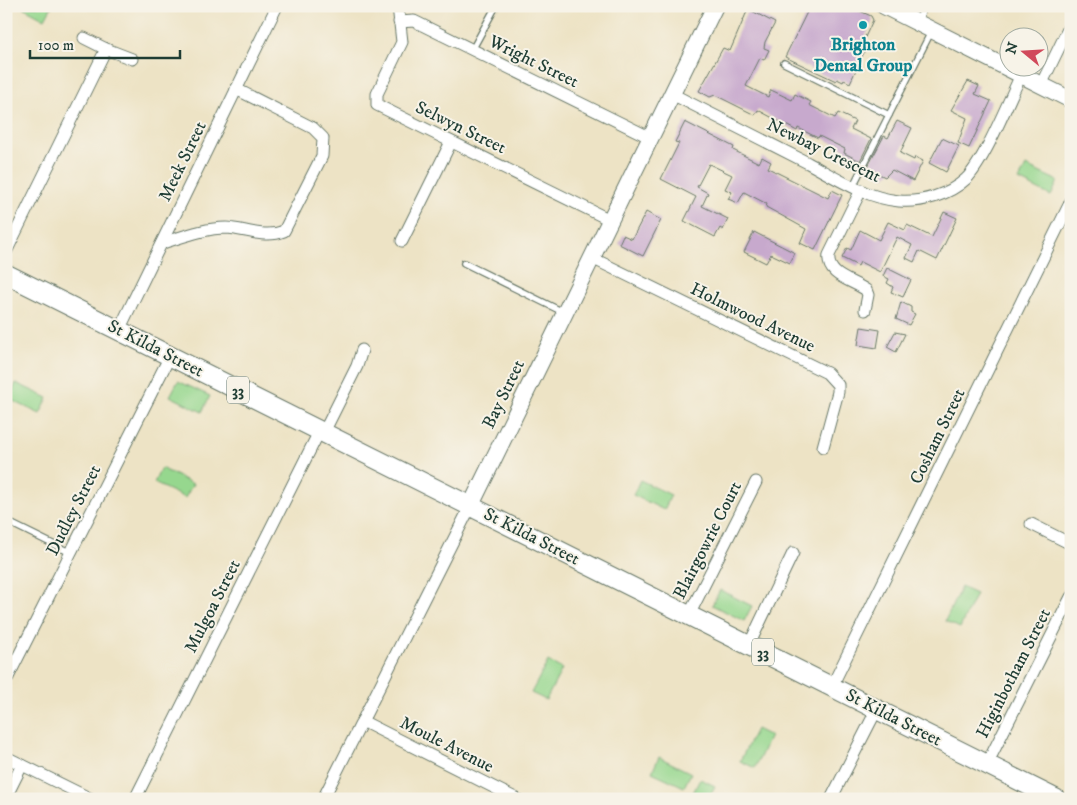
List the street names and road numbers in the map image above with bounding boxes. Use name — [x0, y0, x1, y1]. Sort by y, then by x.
street label: Wright Street — [484, 30, 582, 93]
street label: Selwyn Street — [412, 97, 510, 159]
street label: Newbay Crescent — [763, 114, 884, 188]
street label: Meek Street — [154, 118, 212, 205]
street label: Holmwood Avenue — [687, 278, 819, 358]
street label: St Kilda Street — [104, 315, 207, 383]
street label: Bay Street — [478, 356, 530, 432]
road number: 33 — [227, 376, 249, 404]
street label: Cosham Street — [905, 385, 971, 488]
street label: Dudley Street — [42, 461, 106, 559]
street label: Blairgowrie Court — [669, 478, 747, 603]
street label: St Kilda Street — [480, 503, 583, 571]
street label: Mulgoa Street — [180, 556, 246, 657]
street label: Higinbotham Street — [972, 605, 1056, 742]
road number: 33 — [752, 638, 774, 666]
street label: St Kilda Street — [842, 684, 945, 752]
street label: Moule Avenue — [396, 712, 497, 778]

